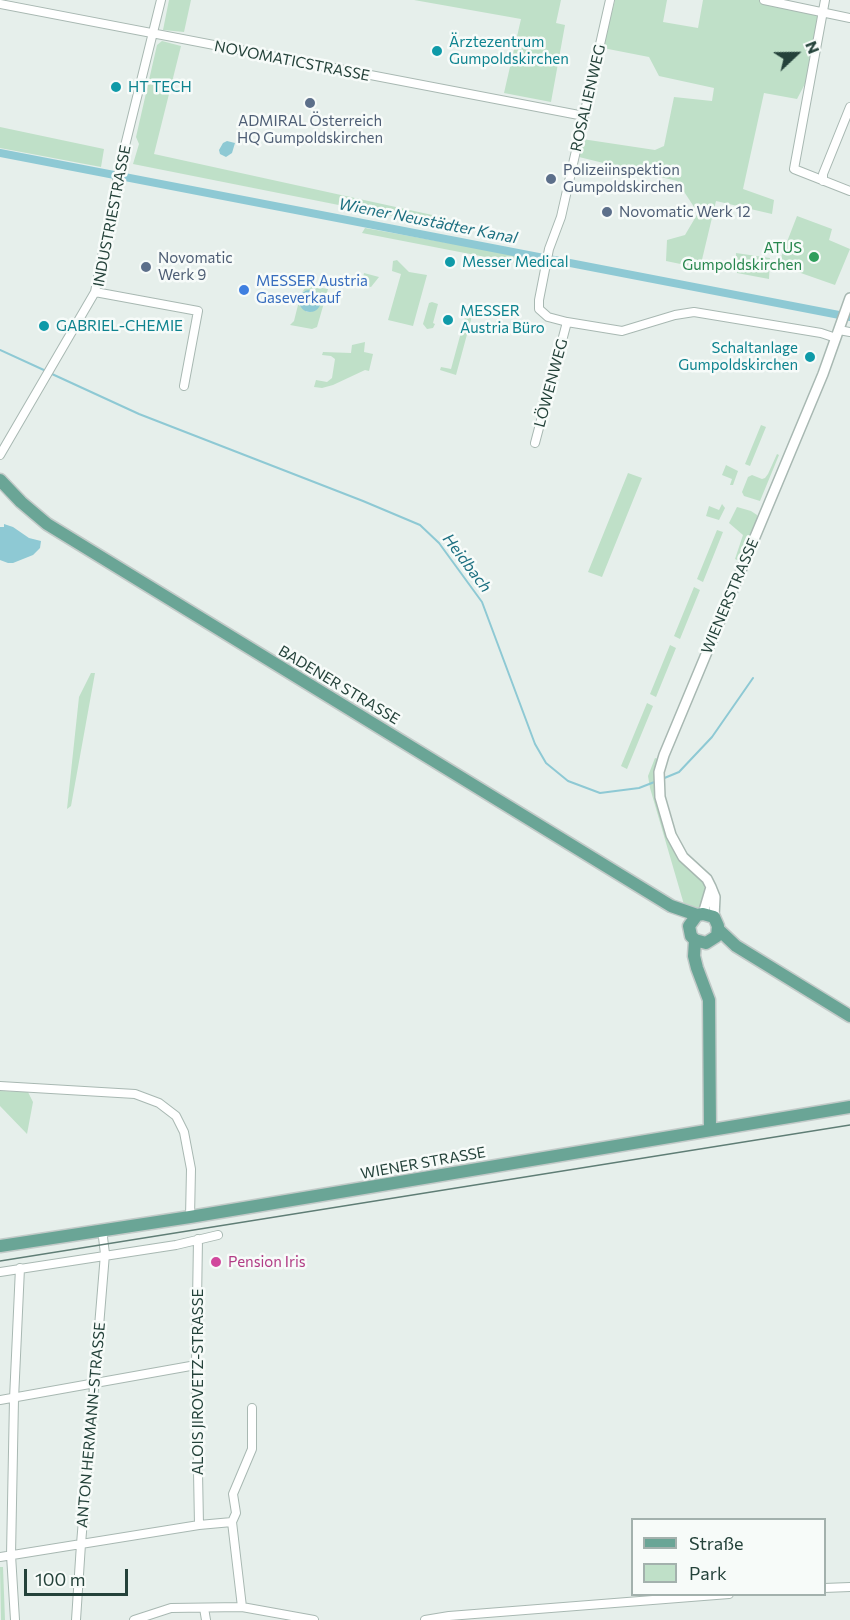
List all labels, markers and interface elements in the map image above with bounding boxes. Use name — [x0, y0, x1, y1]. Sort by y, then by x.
north arrow — [766, 24, 826, 84]
place label: Ärztezentrum Gumpoldskirchen — [449, 33, 569, 68]
street label: NOVOMATICSTRASSE — [213, 37, 371, 85]
text: N — [802, 38, 824, 56]
street label: ROSALIENWEG — [567, 43, 609, 153]
marker: Ärztezentrum Gumpoldskirchen — [430, 44, 444, 58]
place label: HT TECH — [128, 78, 192, 96]
marker: HT TECH — [109, 80, 123, 94]
marker: ADMIRAL Österreich HQ Gumpoldskirchen — [303, 96, 317, 110]
place label: ADMIRAL Österreich HQ Gumpoldskirchen — [237, 112, 383, 147]
street label: INDUSTRIESTRASSE — [89, 144, 135, 288]
place label: Polizeiinspektion Gumpoldskirchen — [563, 161, 683, 196]
marker: Polizeiinspektion Gumpoldskirchen — [544, 172, 558, 186]
water label: Wiener Neustädter Kanal — [337, 194, 519, 248]
place label: Novomatic Werk 12 — [619, 203, 751, 221]
marker: Novomatic Werk 12 — [600, 205, 614, 219]
place label: ATUS Gumpoldskirchen — [682, 239, 802, 274]
place label: Novomatic Werk 9 — [158, 249, 233, 284]
marker: ATUS Gumpoldskirchen — [807, 250, 821, 264]
place label: Messer Medical — [462, 253, 568, 271]
marker: Messer Medical — [443, 255, 457, 269]
marker: Novomatic Werk 9 — [139, 260, 153, 274]
place label: MESSER Austria Gaseverkauf — [256, 272, 368, 307]
marker: MESSER Austria Gaseverkauf — [237, 283, 251, 297]
place label: MESSER Austria Büro — [460, 302, 545, 337]
marker: MESSER Austria Büro — [441, 313, 455, 327]
place label: GABRIEL-CHEMIE — [56, 317, 183, 335]
marker: GABRIEL-CHEMIE — [37, 319, 51, 333]
street label: LÖWENWEG — [531, 337, 571, 429]
place label: Schaltanlage Gumpoldskirchen — [678, 339, 798, 374]
marker: Schaltanlage Gumpoldskirchen — [803, 350, 817, 364]
water label: Heidbach — [439, 530, 495, 596]
street label: WIENERSTRASSE — [698, 536, 762, 656]
street label: BADENER STRASSE — [275, 642, 403, 728]
street label: WIENER STRASSE — [359, 1143, 487, 1183]
place label: Pension Iris — [228, 1253, 306, 1271]
marker: Pension Iris — [209, 1255, 223, 1269]
street label: ALOIS JIROVETZ-STRASSE — [189, 1289, 207, 1475]
street label: ANTON HERMANN-STRASSE — [73, 1321, 109, 1529]
legend — [631, 1518, 826, 1596]
text: Straße — [689, 1532, 744, 1554]
scale bar — [27, 1557, 130, 1595]
text: Park — [689, 1562, 727, 1584]
text: 100 m — [35, 1568, 85, 1590]

